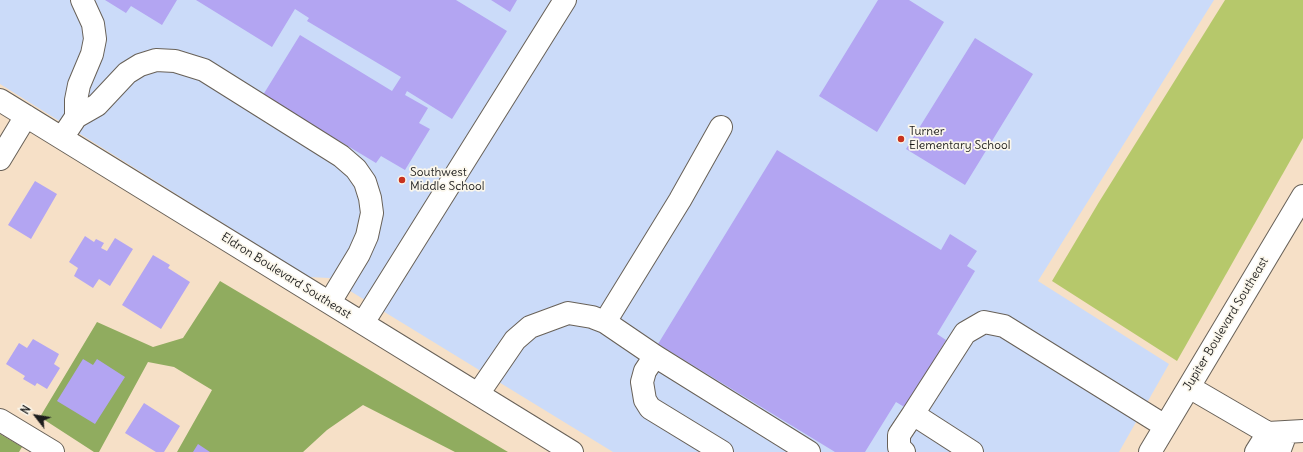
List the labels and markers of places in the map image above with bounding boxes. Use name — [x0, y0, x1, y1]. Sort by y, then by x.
place label: Turner Elementary School — [909, 125, 1010, 153]
marker: Turner Elementary School — [896, 134, 906, 144]
place label: Southwest Middle School — [410, 166, 484, 194]
marker: Southwest Middle School — [397, 175, 407, 185]

